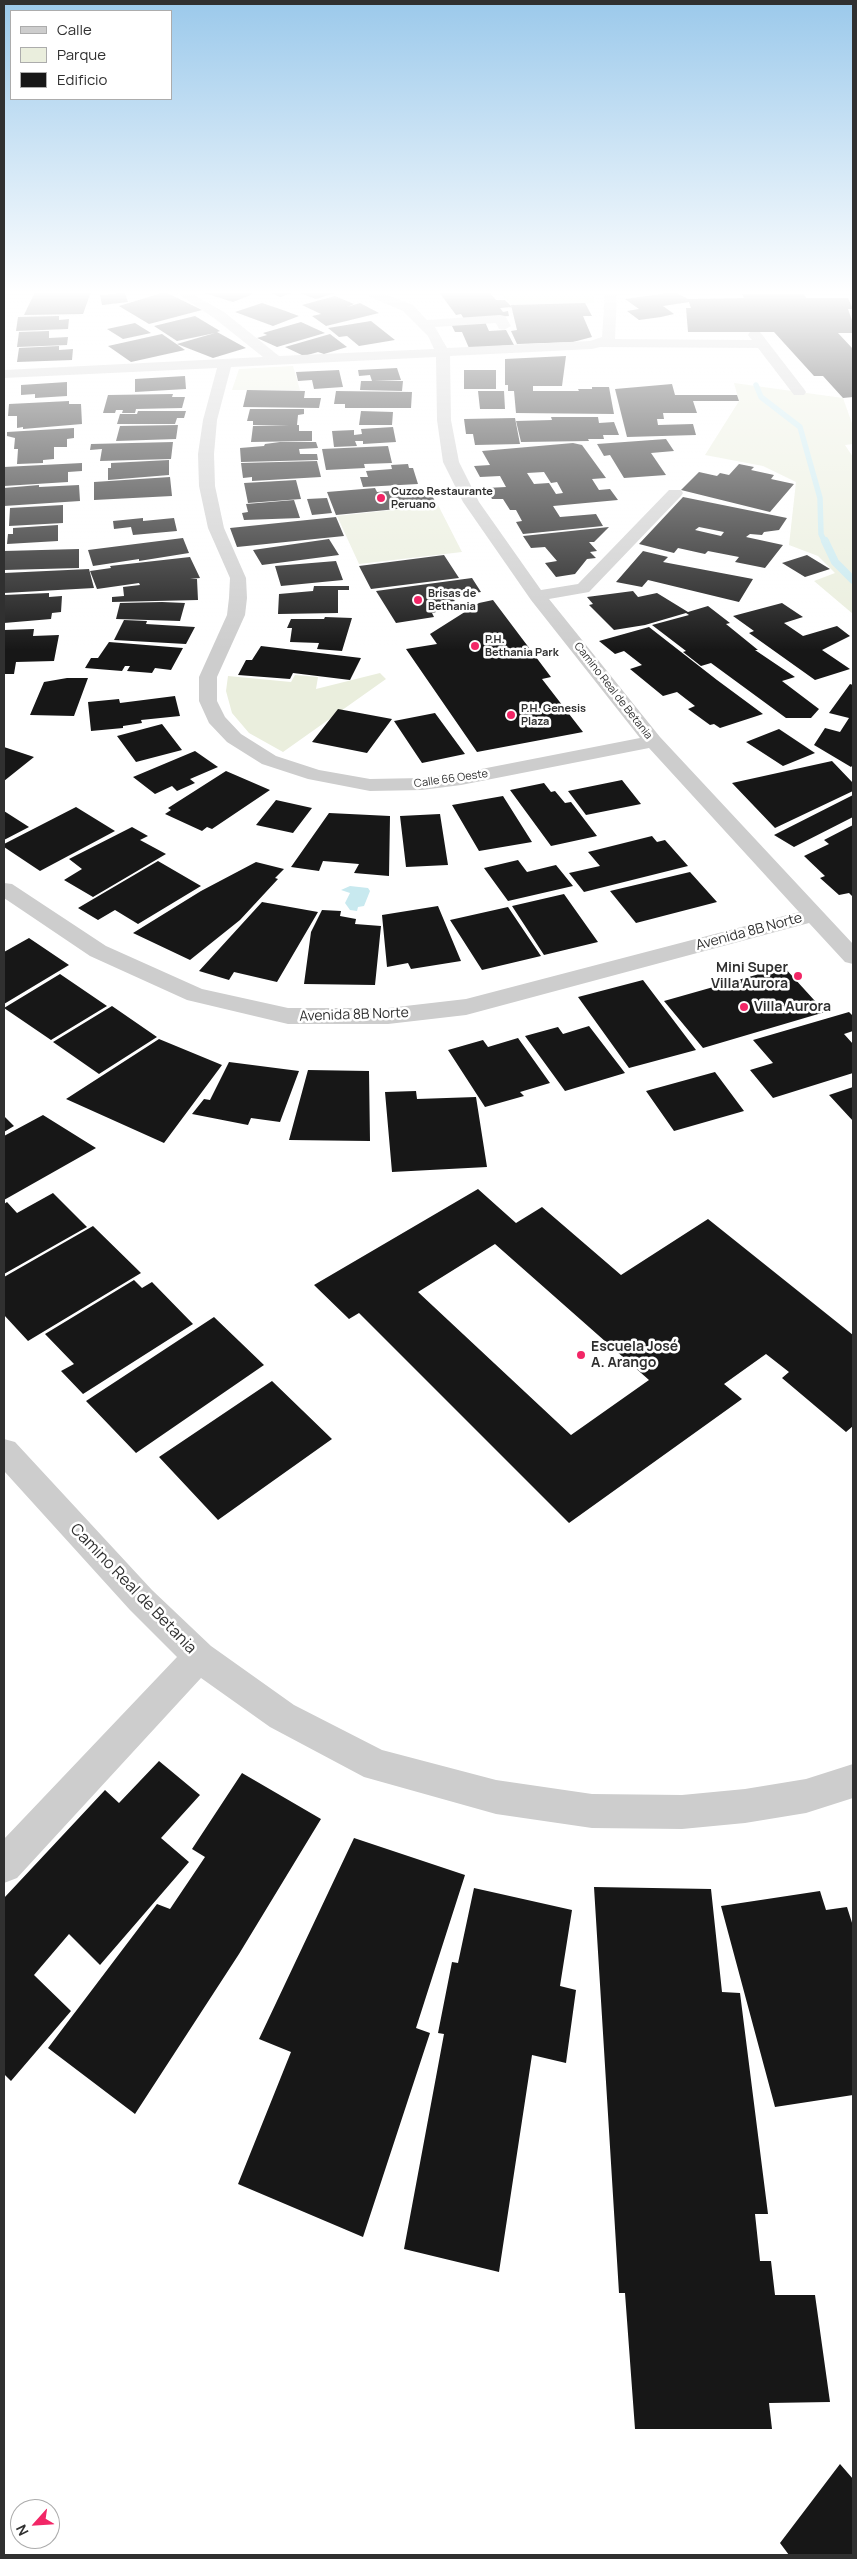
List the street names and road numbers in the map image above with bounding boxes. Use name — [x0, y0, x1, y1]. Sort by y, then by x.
street label: Camino Real de Betania — [571, 640, 655, 742]
street label: Calle 66 Oeste — [413, 767, 489, 791]
street label: Avenida 8B Norte — [694, 910, 804, 954]
street label: Avenida 8B Norte — [299, 1005, 409, 1025]
street label: Camino Real de Betania — [66, 1520, 200, 1658]

